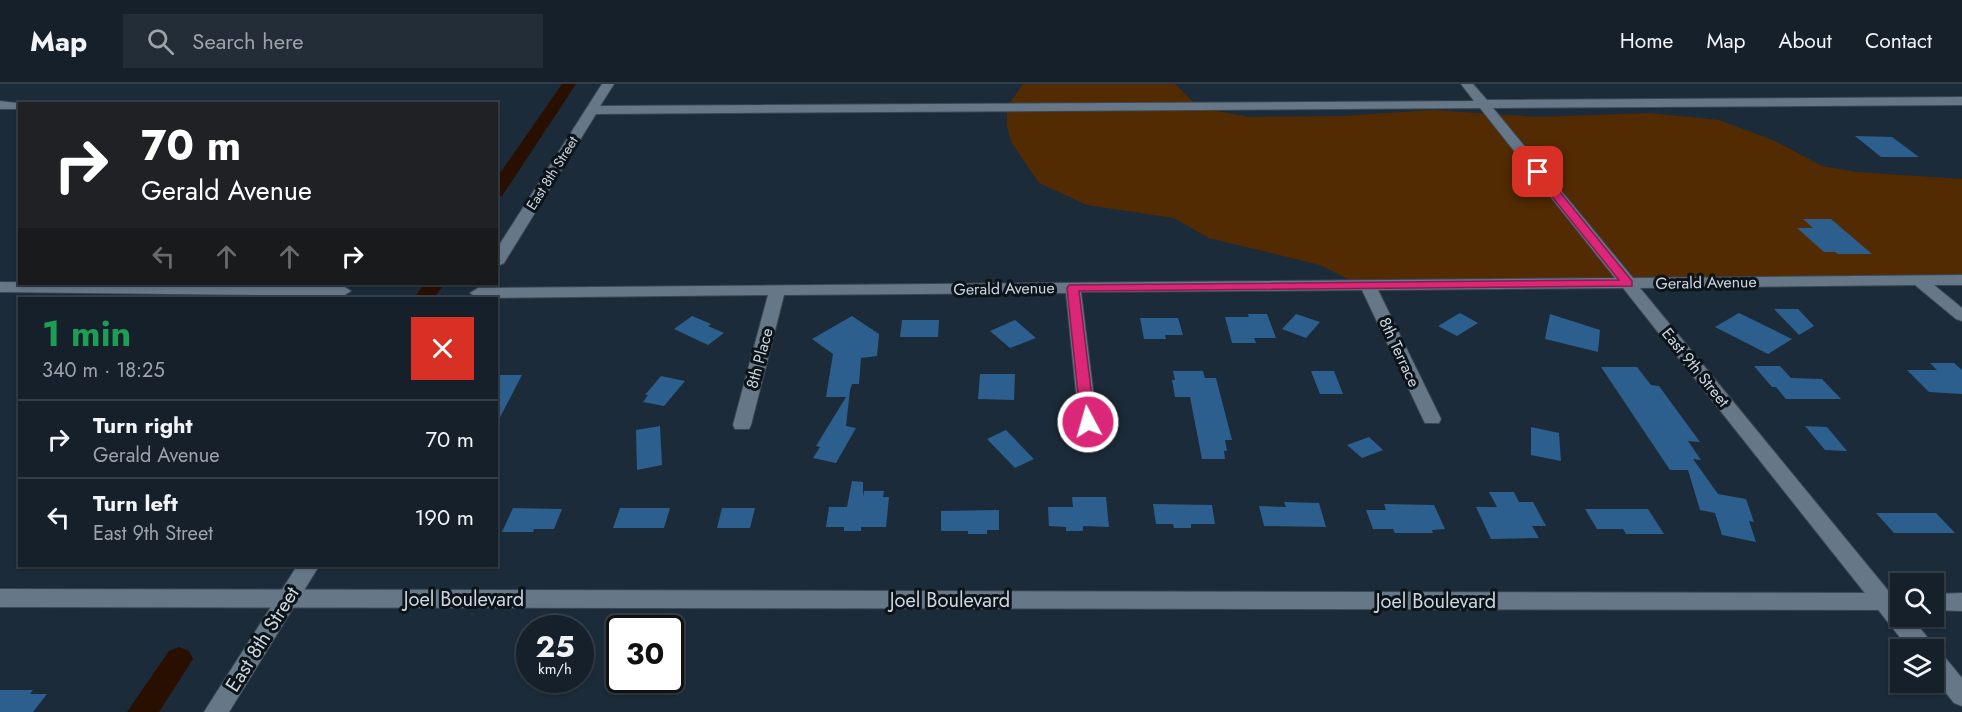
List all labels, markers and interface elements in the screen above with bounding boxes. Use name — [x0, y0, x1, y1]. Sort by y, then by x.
search box — [123, 14, 543, 68]
text: Map — [30, 21, 87, 62]
icon: search — [144, 25, 177, 58]
text: Search here — [192, 25, 304, 57]
text: Home — [1620, 26, 1673, 56]
text: Map — [1706, 26, 1746, 56]
text: About — [1779, 26, 1832, 56]
text: Contact — [1865, 26, 1932, 56]
text: 70 m — [141, 115, 241, 176]
icon: right — [42, 126, 120, 204]
street label: East 8th Street — [521, 132, 583, 214]
pin — [1512, 146, 1563, 197]
icon: arrive — [1521, 155, 1554, 188]
text: Gerald Avenue — [141, 171, 312, 210]
icon: left — [147, 240, 180, 273]
icon: ahead — [210, 240, 243, 273]
icon: ahead — [273, 240, 306, 273]
icon: right — [336, 240, 369, 273]
street label: Gerald Avenue — [1655, 270, 1757, 295]
street label: Gerald Avenue — [953, 276, 1055, 301]
text: 1 min — [42, 307, 131, 359]
street label: 8th Terrace — [1373, 314, 1426, 391]
button: close — [411, 317, 474, 380]
street label: East 9th Street — [1656, 323, 1735, 412]
street label: 8th Place — [740, 325, 779, 391]
text: 340 m · 18:25 — [42, 356, 165, 385]
position arrow — [1056, 390, 1120, 454]
text: Turn right — [93, 409, 193, 441]
icon: right — [42, 423, 75, 456]
text: 70 m — [425, 423, 474, 455]
text: Gerald Avenue — [93, 441, 220, 470]
text: Turn left — [93, 487, 178, 519]
icon: left — [42, 501, 75, 534]
text: 190 m — [414, 501, 474, 533]
text: East 9th Street — [93, 519, 213, 548]
map controls — [1890, 573, 1944, 693]
button: search — [1890, 573, 1944, 627]
street label: East 8th Street — [218, 581, 306, 698]
street label: Joel Boulevard — [401, 585, 524, 614]
street label: Joel Boulevard — [887, 586, 1010, 615]
street label: Joel Boulevard — [1373, 587, 1496, 616]
speed limit sign: 30 — [606, 615, 684, 693]
text: 25 — [535, 625, 575, 668]
button: layers — [1890, 639, 1944, 693]
text: km/h — [538, 658, 572, 680]

